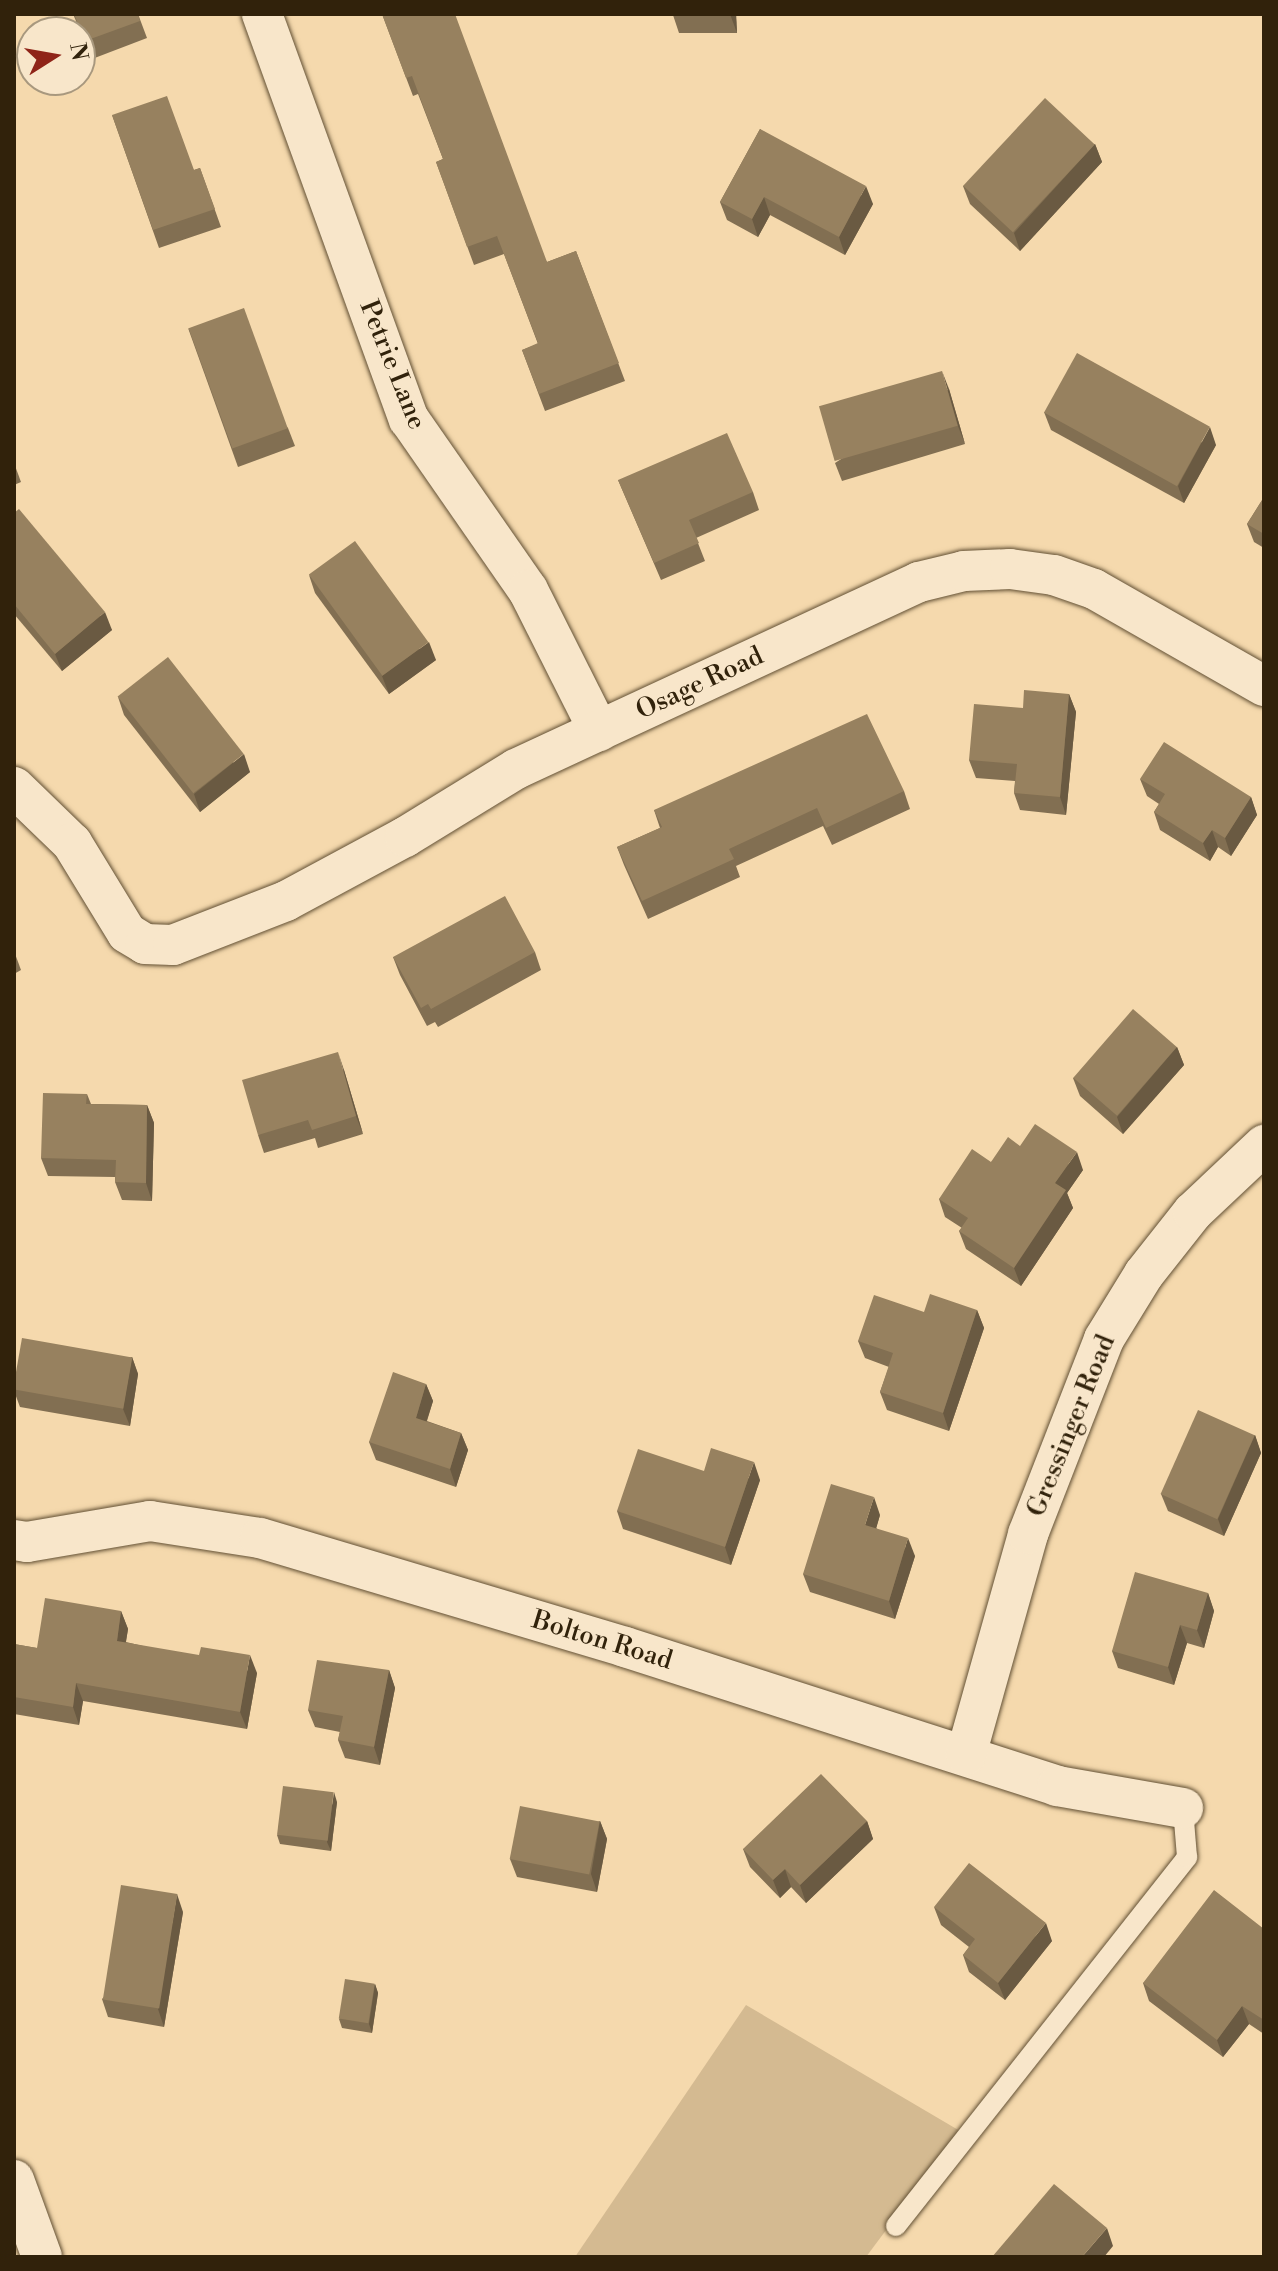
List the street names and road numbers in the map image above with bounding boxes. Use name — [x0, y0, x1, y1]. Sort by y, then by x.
street label: Petrie Lane — [352, 296, 432, 434]
street label: Osage Road — [631, 641, 769, 727]
street label: Gressinger Road — [1021, 1331, 1123, 1521]
street label: Bolton Road — [528, 1605, 676, 1677]

